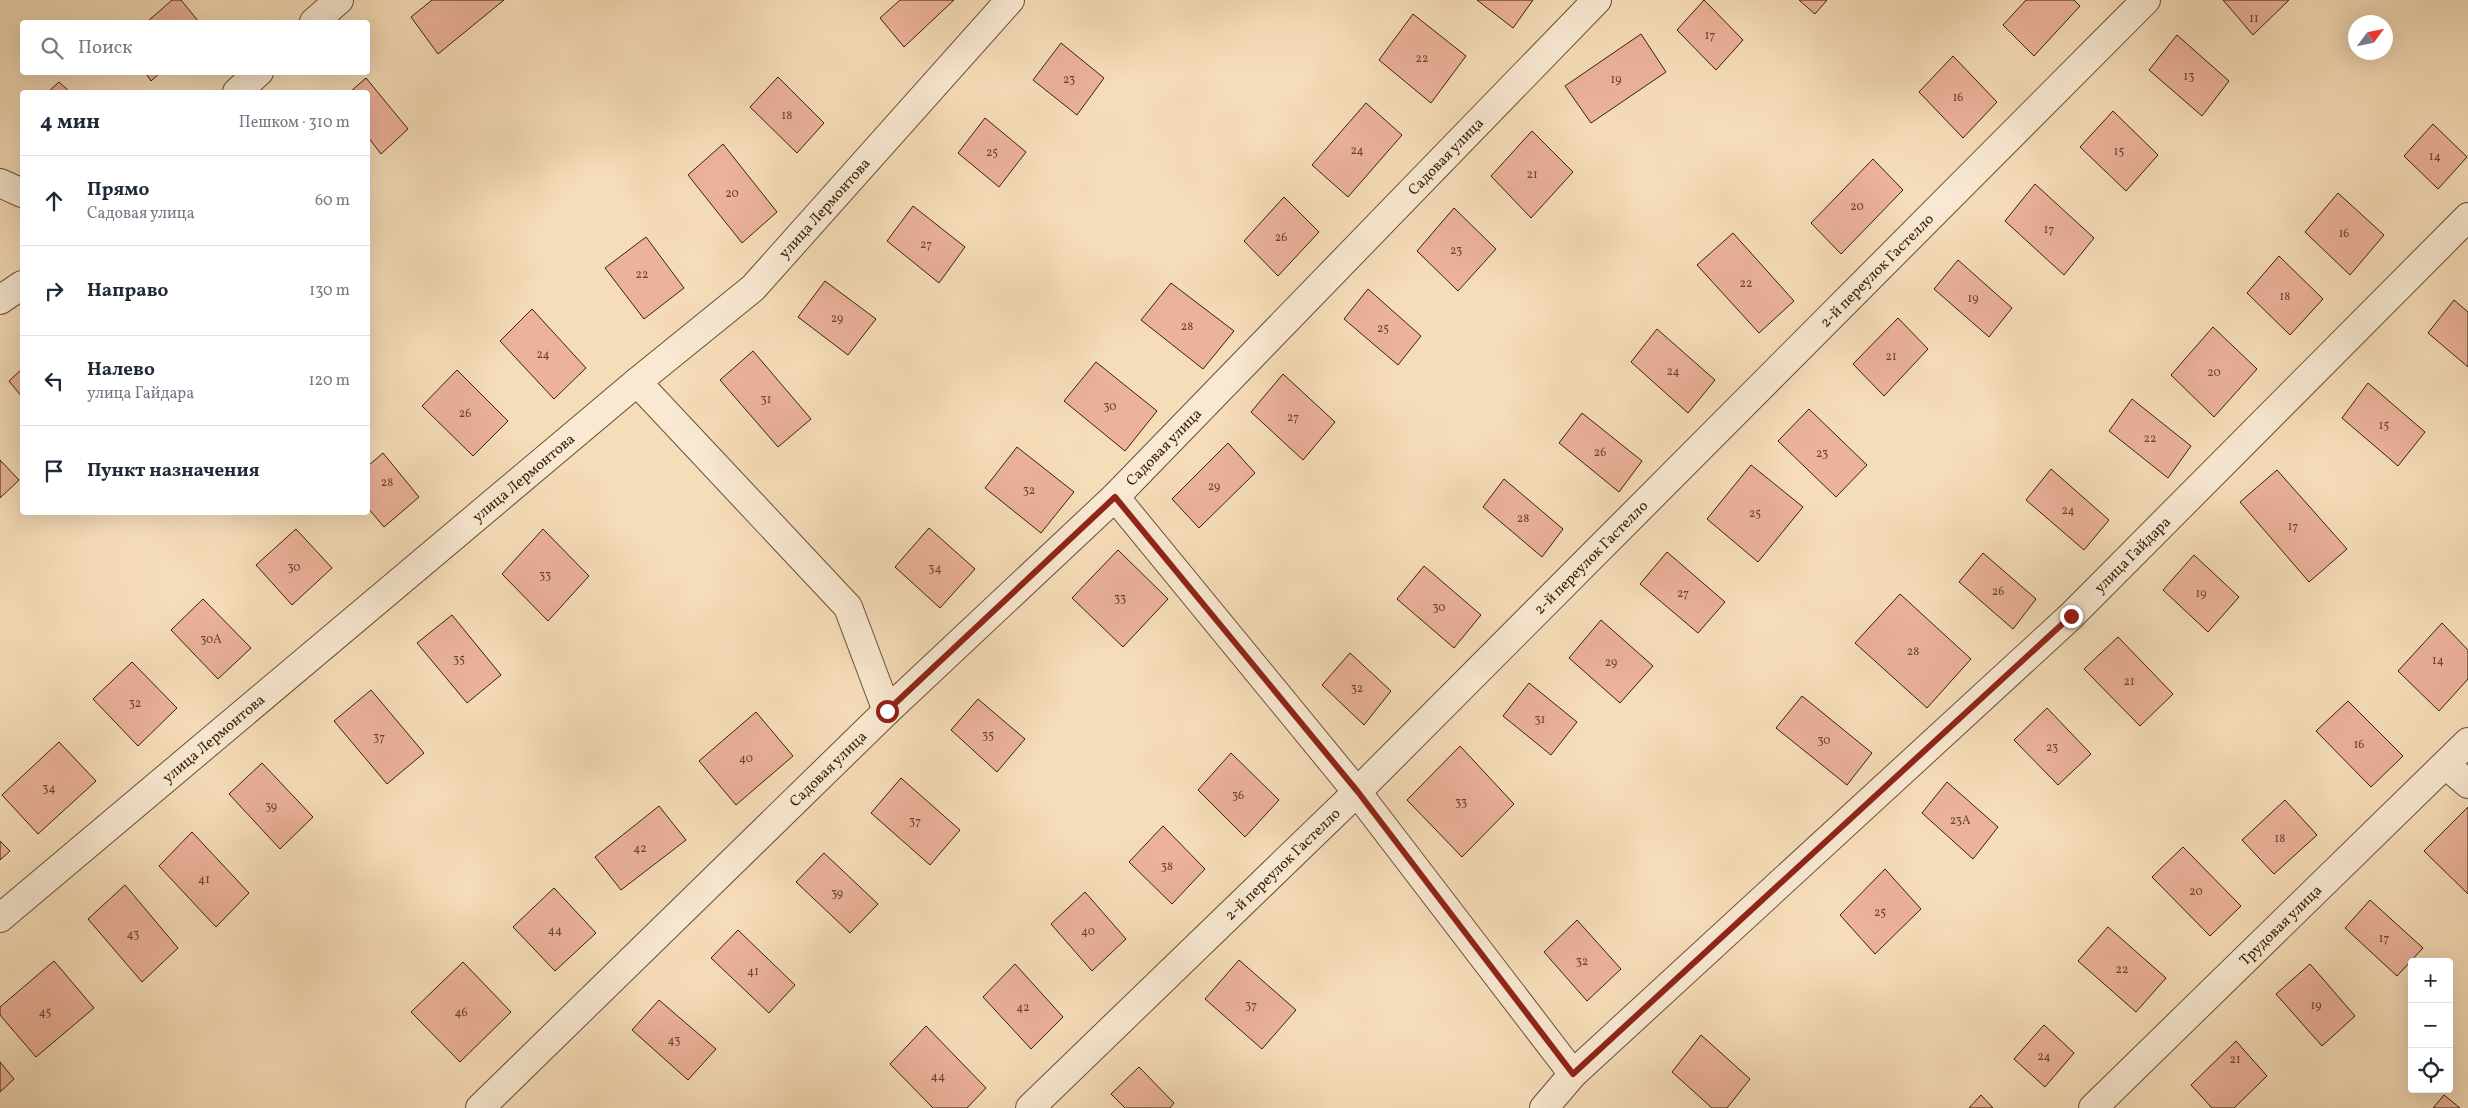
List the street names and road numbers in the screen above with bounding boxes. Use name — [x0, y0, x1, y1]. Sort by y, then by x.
street label: Садовая улица — [1404, 114, 1489, 201]
street label: улица Лермонтова — [775, 154, 876, 264]
street label: 2-й переулок Гастелло — [1816, 210, 1939, 333]
street label: Садовая улица — [1122, 404, 1207, 492]
street label: улица Лермонтова — [468, 429, 580, 528]
street label: 2-й переулок Гастелло — [1530, 497, 1654, 620]
street label: улица Гайдара — [2090, 513, 2176, 599]
street label: улица Лермонтова — [159, 690, 270, 789]
street label: Садовая улица — [785, 727, 872, 813]
street label: 2-й переулок Гастелло — [1221, 804, 1346, 926]
street label: Трудовая улица — [2236, 881, 2328, 971]

